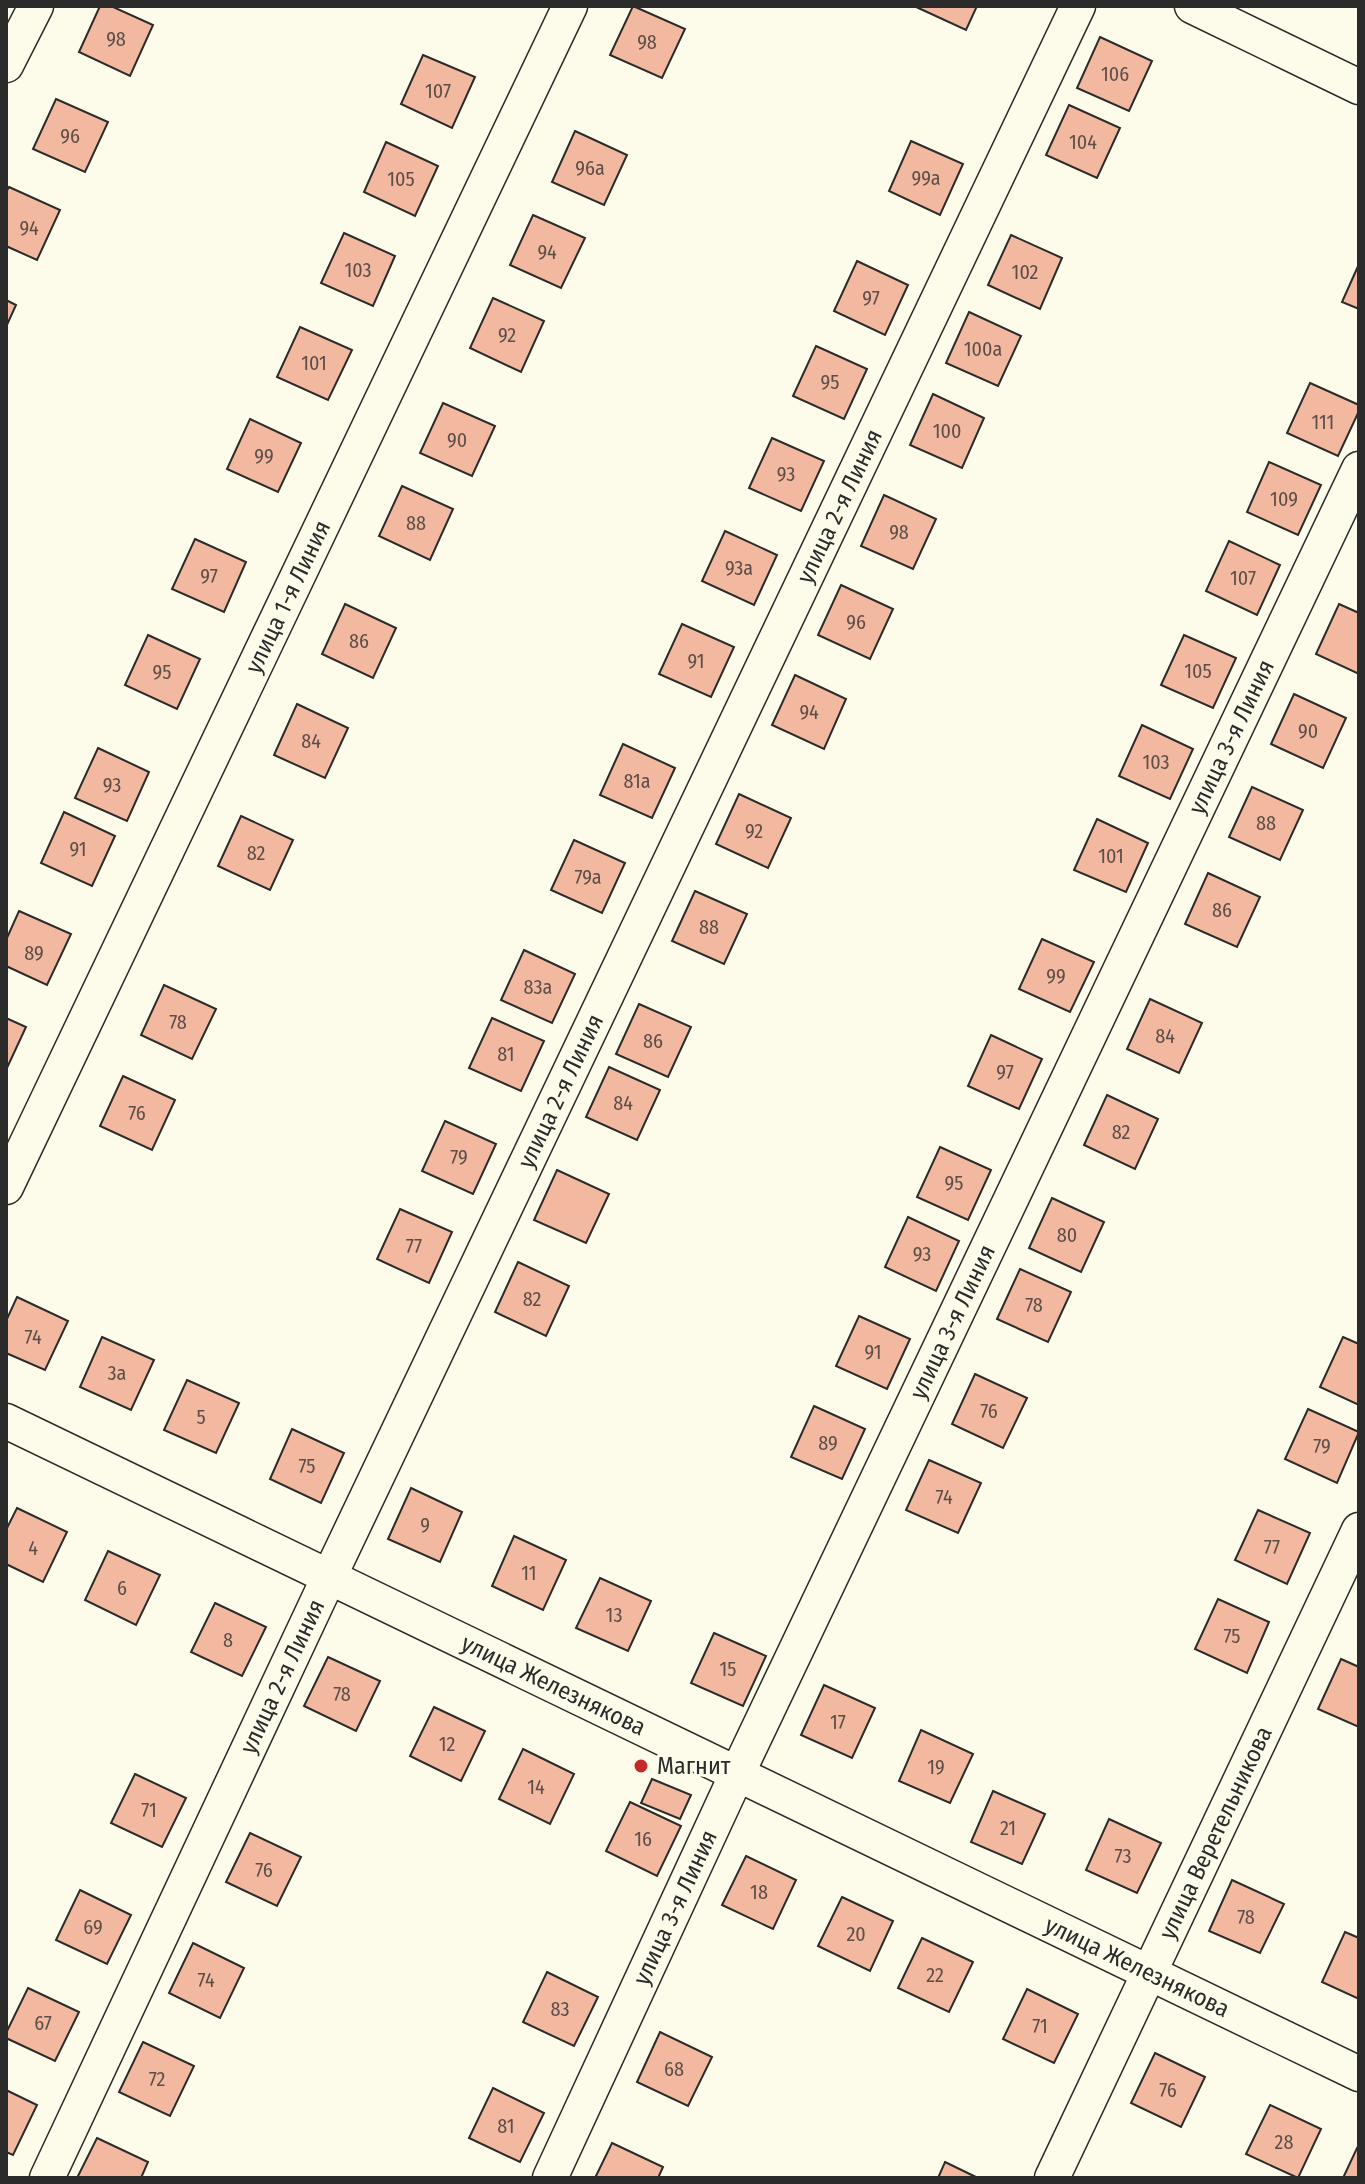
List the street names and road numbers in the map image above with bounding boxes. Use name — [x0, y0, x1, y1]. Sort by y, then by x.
street label: улица 2-я Линия — [791, 425, 888, 588]
street label: улица 1-я Линия — [239, 516, 336, 678]
street label: улица 3-я Линия — [1183, 655, 1280, 818]
street label: улица 2-я Линия — [512, 1010, 609, 1173]
street label: улица 3-я Линия — [904, 1240, 1001, 1403]
street label: улица 2-я Линия — [234, 1595, 330, 1758]
street label: улица Железнякова — [457, 1629, 650, 1742]
street label: улица Веретельникова — [1153, 1722, 1278, 1944]
street label: улица 3-я Линия — [627, 1826, 723, 1989]
street label: улица Железнякова — [1040, 1911, 1234, 2023]

